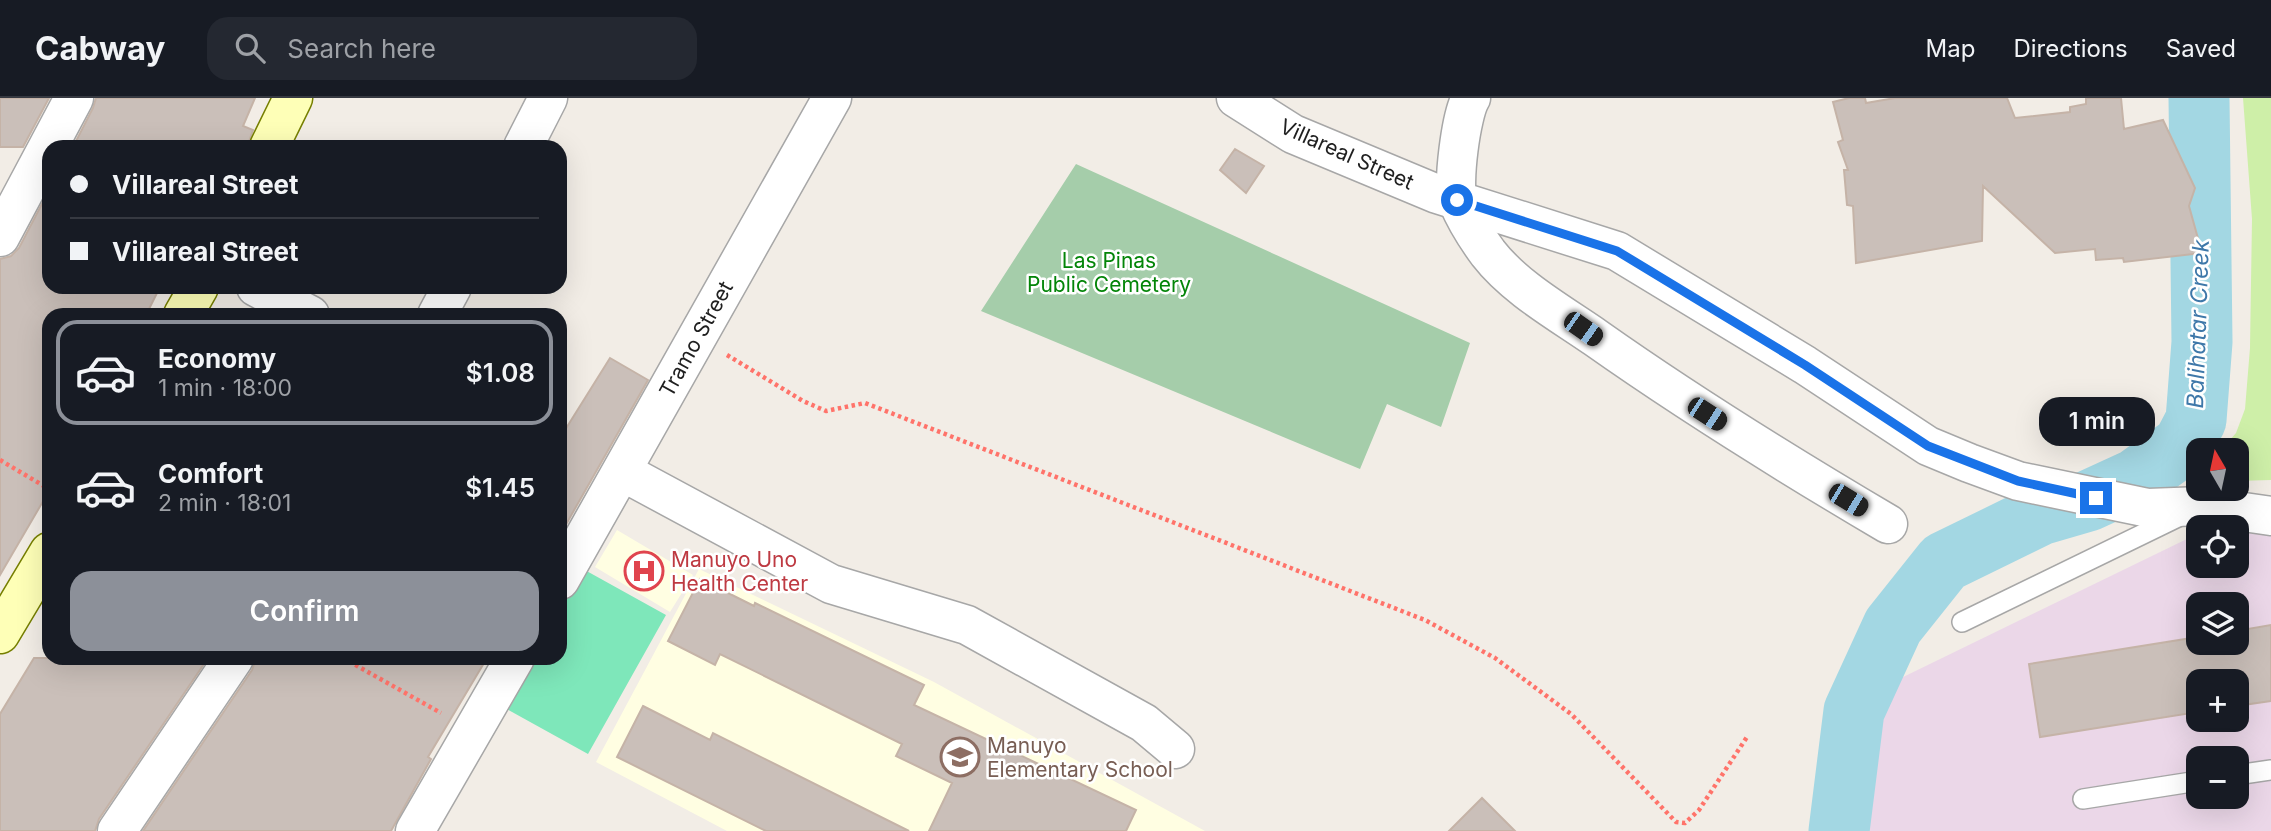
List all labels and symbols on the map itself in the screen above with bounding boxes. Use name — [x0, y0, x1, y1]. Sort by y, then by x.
street label: Villareal Street — [1276, 113, 1418, 195]
route start — [1441, 184, 1473, 216]
water label: Balihatar Creek — [2181, 239, 2215, 409]
park label: Las Pinas Public Cemetery — [1027, 248, 1191, 297]
street label: Tramo Street — [654, 277, 738, 401]
car — [1560, 308, 1607, 350]
car — [1684, 394, 1731, 434]
callout: 1 min — [2038, 396, 2154, 446]
north arrow — [2186, 438, 2249, 500]
car — [1825, 480, 1872, 520]
route end — [2080, 482, 2112, 514]
place label: Manuyo Uno Health Center — [671, 547, 808, 596]
hospital icon: Manuyo Uno Health Center — [623, 550, 665, 592]
place label: Manuyo Elementary School — [987, 733, 1173, 782]
school or university icon: Manuyo Elementary School — [939, 736, 981, 778]

